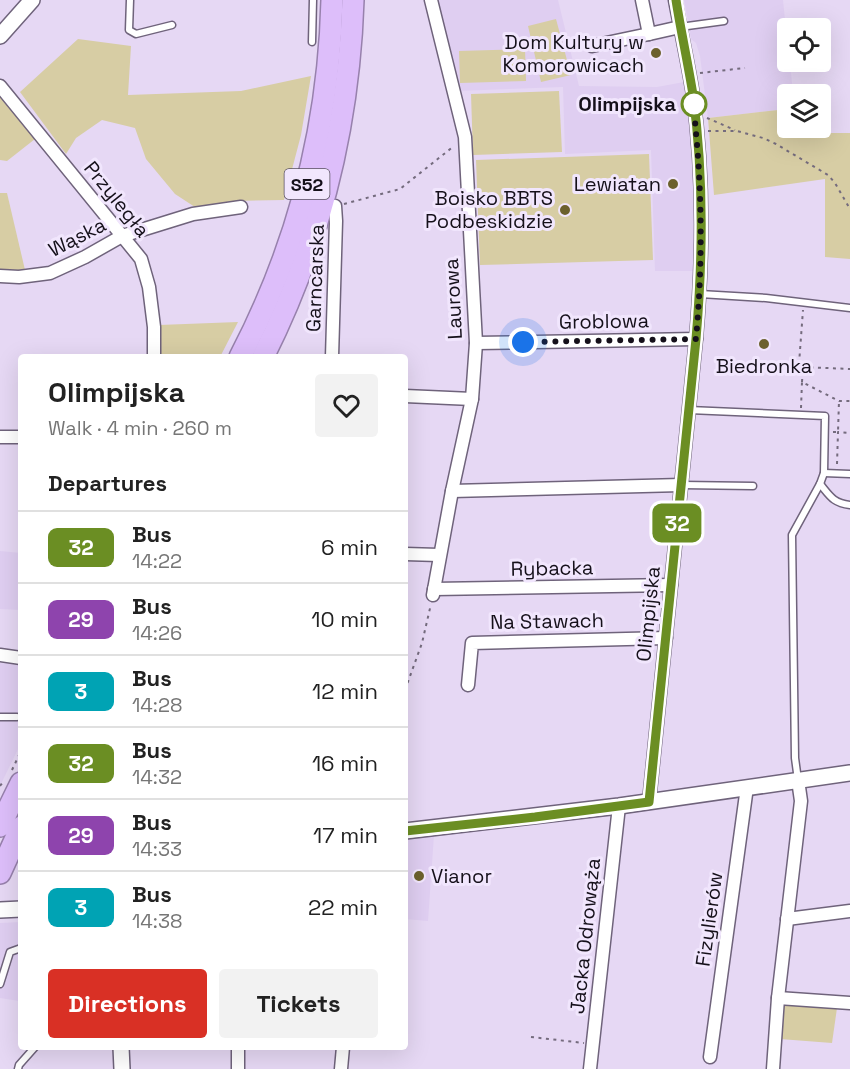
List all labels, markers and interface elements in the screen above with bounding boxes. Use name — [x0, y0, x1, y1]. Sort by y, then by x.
map controls — [777, 18, 831, 138]
button: locate — [777, 18, 831, 72]
place label: Dom Kultury w Komorowicach — [503, 29, 644, 78]
marker: Dom Kultury w Komorowicach — [649, 46, 663, 60]
button: layers — [777, 84, 831, 138]
place label: Olimpijska — [578, 91, 676, 117]
marker: Olimpijska — [681, 91, 707, 117]
street label: Przyległa — [78, 156, 156, 242]
road number: S52 — [284, 169, 330, 199]
place label: Lewiatan — [574, 171, 661, 197]
marker: Lewiatan — [666, 177, 680, 191]
place label: Boisko BBTS Podbeskidzie — [425, 185, 553, 234]
marker: Boisko BBTS Podbeskidzie — [558, 203, 572, 217]
street label: Wąska — [44, 212, 110, 262]
street label: Garncarska — [300, 224, 330, 332]
street label: Laurowa — [438, 258, 468, 340]
street label: Groblowa — [559, 307, 649, 335]
your location — [508, 327, 538, 357]
marker: Biedronka — [757, 337, 771, 351]
place label: Biedronka — [716, 353, 812, 379]
text: Olimpijska — [48, 374, 185, 410]
button: heart — [315, 374, 378, 437]
text: Walk · 4 min · 260 m — [48, 415, 232, 441]
text: Departures — [48, 469, 167, 497]
line badge: 32 — [650, 504, 704, 542]
text: 32 — [664, 510, 690, 537]
text: Bus — [132, 520, 172, 548]
text: 6 min — [321, 533, 378, 561]
text: 32 — [68, 534, 94, 561]
text: 14:22 — [132, 548, 182, 574]
street label: Rybacka — [510, 554, 594, 582]
street label: Olimpijska — [630, 565, 666, 663]
text: Bus — [132, 592, 172, 620]
text: 10 min — [311, 605, 378, 633]
text: 29 — [68, 606, 94, 633]
street label: Na Stawach — [490, 607, 604, 635]
text: 14:26 — [132, 620, 182, 646]
text: Bus — [132, 664, 172, 692]
text: 12 min — [312, 677, 378, 705]
text: 3 — [75, 678, 87, 705]
text: 14:28 — [132, 692, 182, 718]
text: Bus — [132, 736, 172, 764]
text: 16 min — [312, 749, 378, 777]
text: 32 — [68, 750, 94, 777]
text: 14:32 — [132, 764, 182, 790]
text: Bus — [132, 808, 172, 836]
text: 17 min — [313, 821, 378, 849]
text: 29 — [68, 822, 94, 849]
text: 14:33 — [132, 836, 182, 862]
street label: Jacka Odrowąża — [564, 857, 606, 1015]
place label: Vianor — [431, 863, 492, 889]
marker: Vianor — [412, 869, 426, 883]
street label: Fizylierów — [689, 870, 729, 968]
text: Bus — [132, 880, 172, 908]
text: 22 min — [308, 893, 378, 921]
text: 3 — [75, 894, 87, 921]
text: 14:38 — [132, 908, 182, 934]
button: Directions — [48, 969, 207, 1038]
button: Tickets — [219, 969, 378, 1038]

